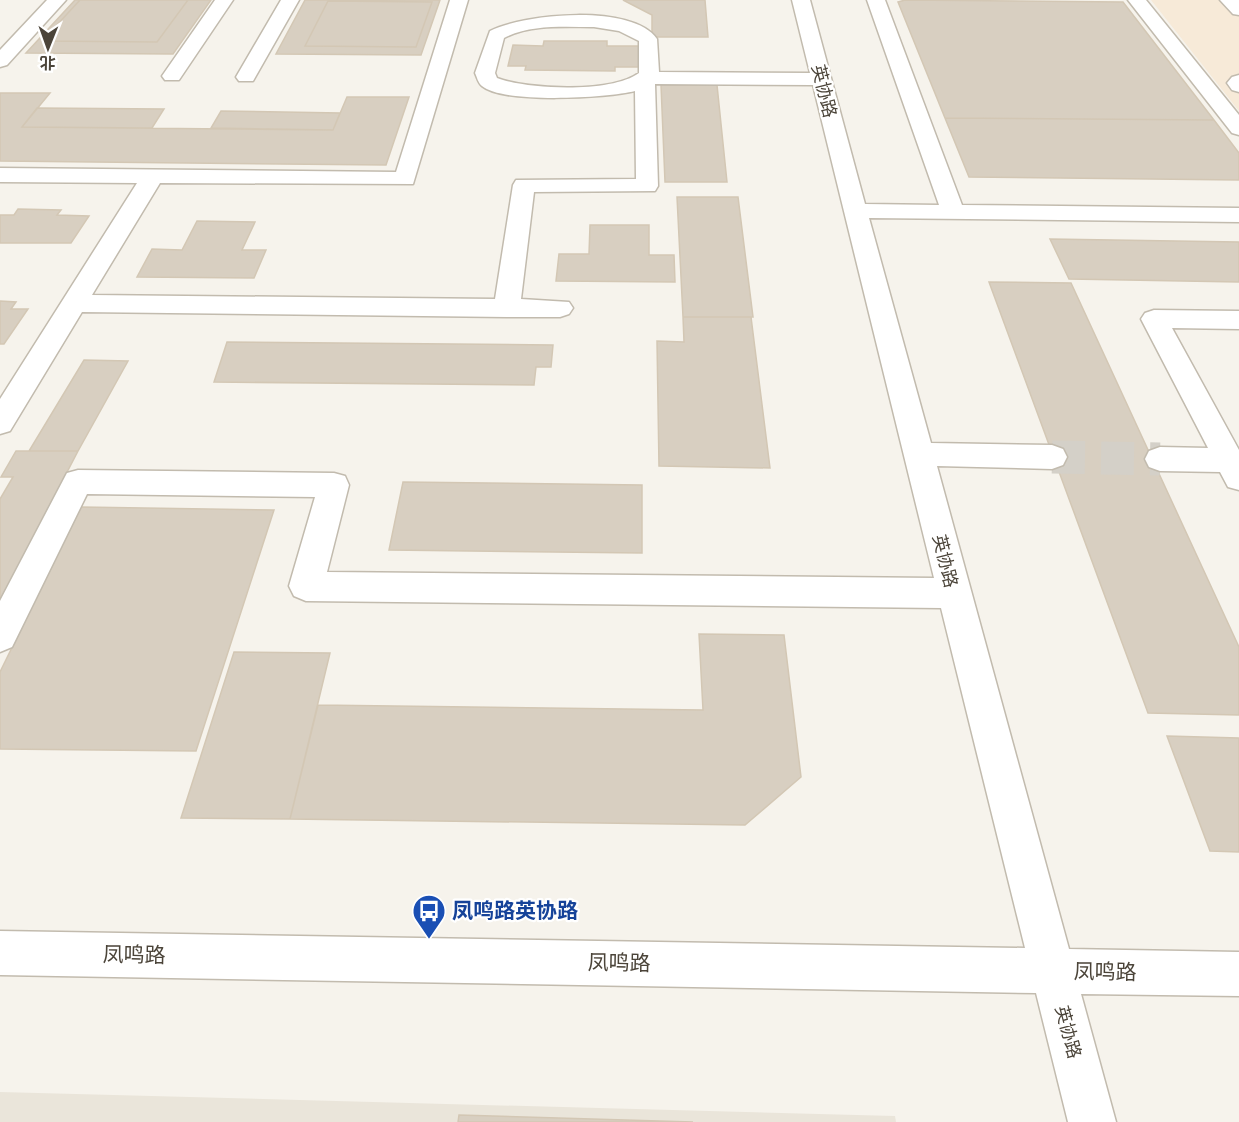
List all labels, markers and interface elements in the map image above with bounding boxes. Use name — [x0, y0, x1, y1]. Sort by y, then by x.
north arrow — [18, 18, 78, 78]
text: 北 — [40, 54, 56, 73]
street label: 英协路 — [808, 62, 842, 120]
street label: 英协路 — [929, 532, 963, 590]
bus stop icon: 凤鸣路英协路 — [411, 893, 447, 940]
place label: 凤鸣路英协路 — [452, 897, 578, 922]
street label: 凤鸣路 — [102, 940, 166, 967]
street label: 凤鸣路 — [587, 948, 651, 975]
street label: 凤鸣路 — [1073, 957, 1137, 984]
street label: 英协路 — [1051, 1003, 1087, 1061]

